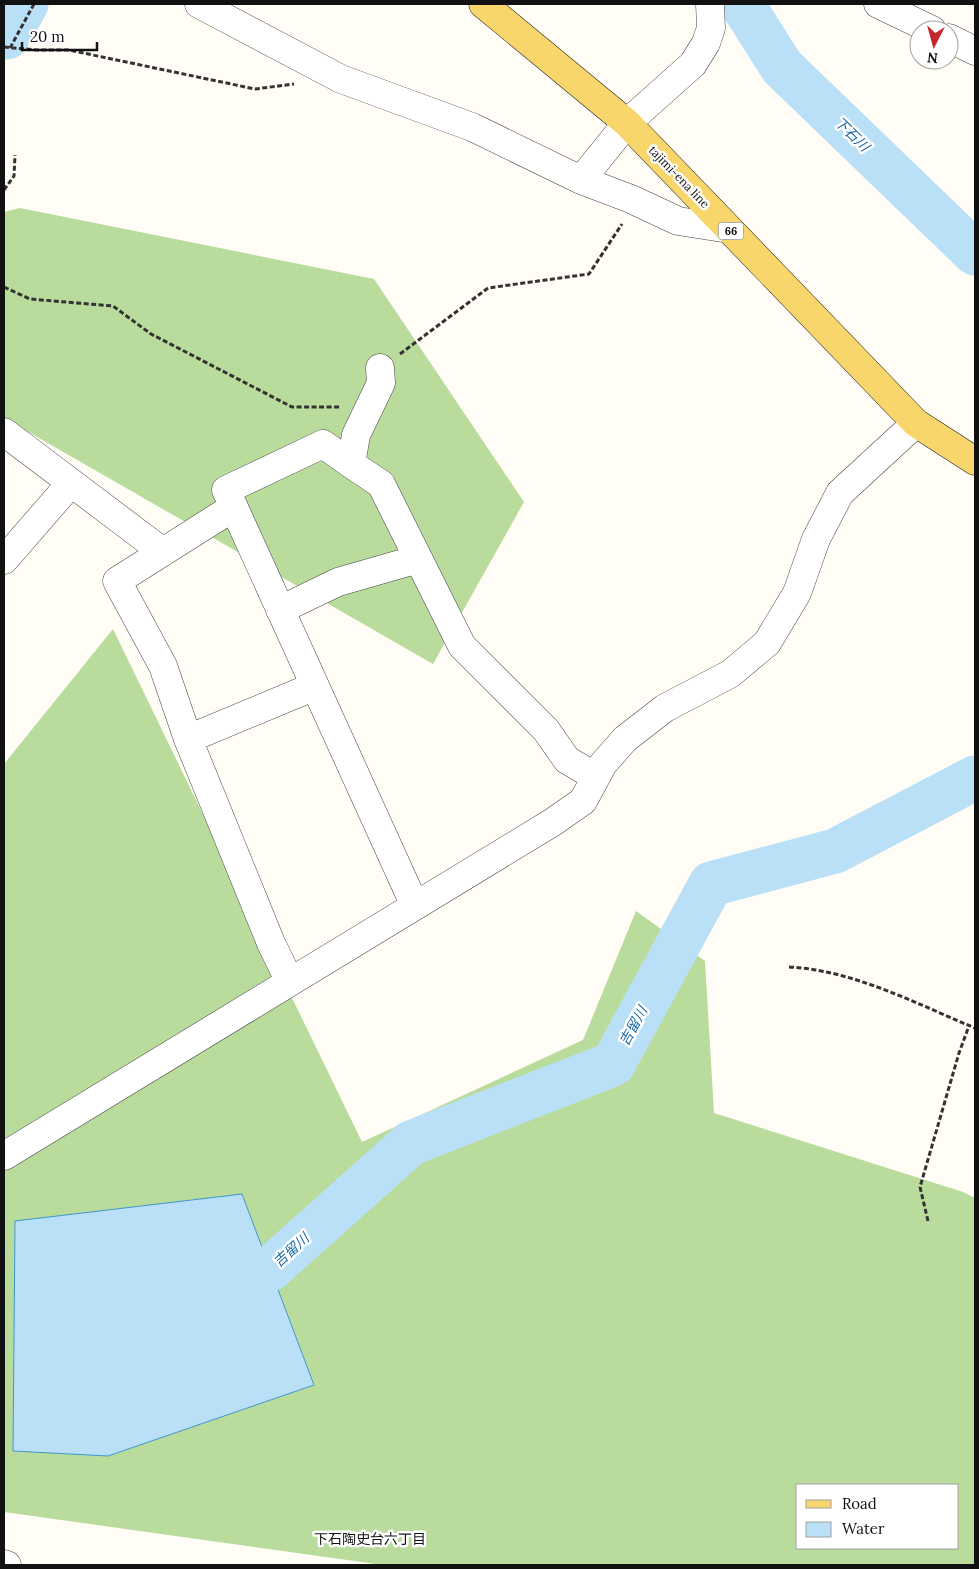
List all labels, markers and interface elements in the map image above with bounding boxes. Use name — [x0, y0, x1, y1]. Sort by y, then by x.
scale bar — [22, 20, 98, 52]
north arrow — [909, 20, 959, 70]
text: 20 m — [30, 27, 65, 46]
text: N — [926, 48, 939, 67]
water label: 下石川 — [831, 113, 875, 156]
street label: tajimi-ena line — [646, 142, 713, 211]
road number: 66 — [718, 222, 744, 240]
water label: 吉留川 — [615, 1002, 652, 1049]
water label: 吉留川 — [269, 1228, 314, 1271]
legend — [796, 1484, 959, 1549]
text: Road — [842, 1494, 877, 1513]
text: Water — [842, 1519, 885, 1538]
district label: 下石陶史台六丁目 — [314, 1530, 426, 1548]

